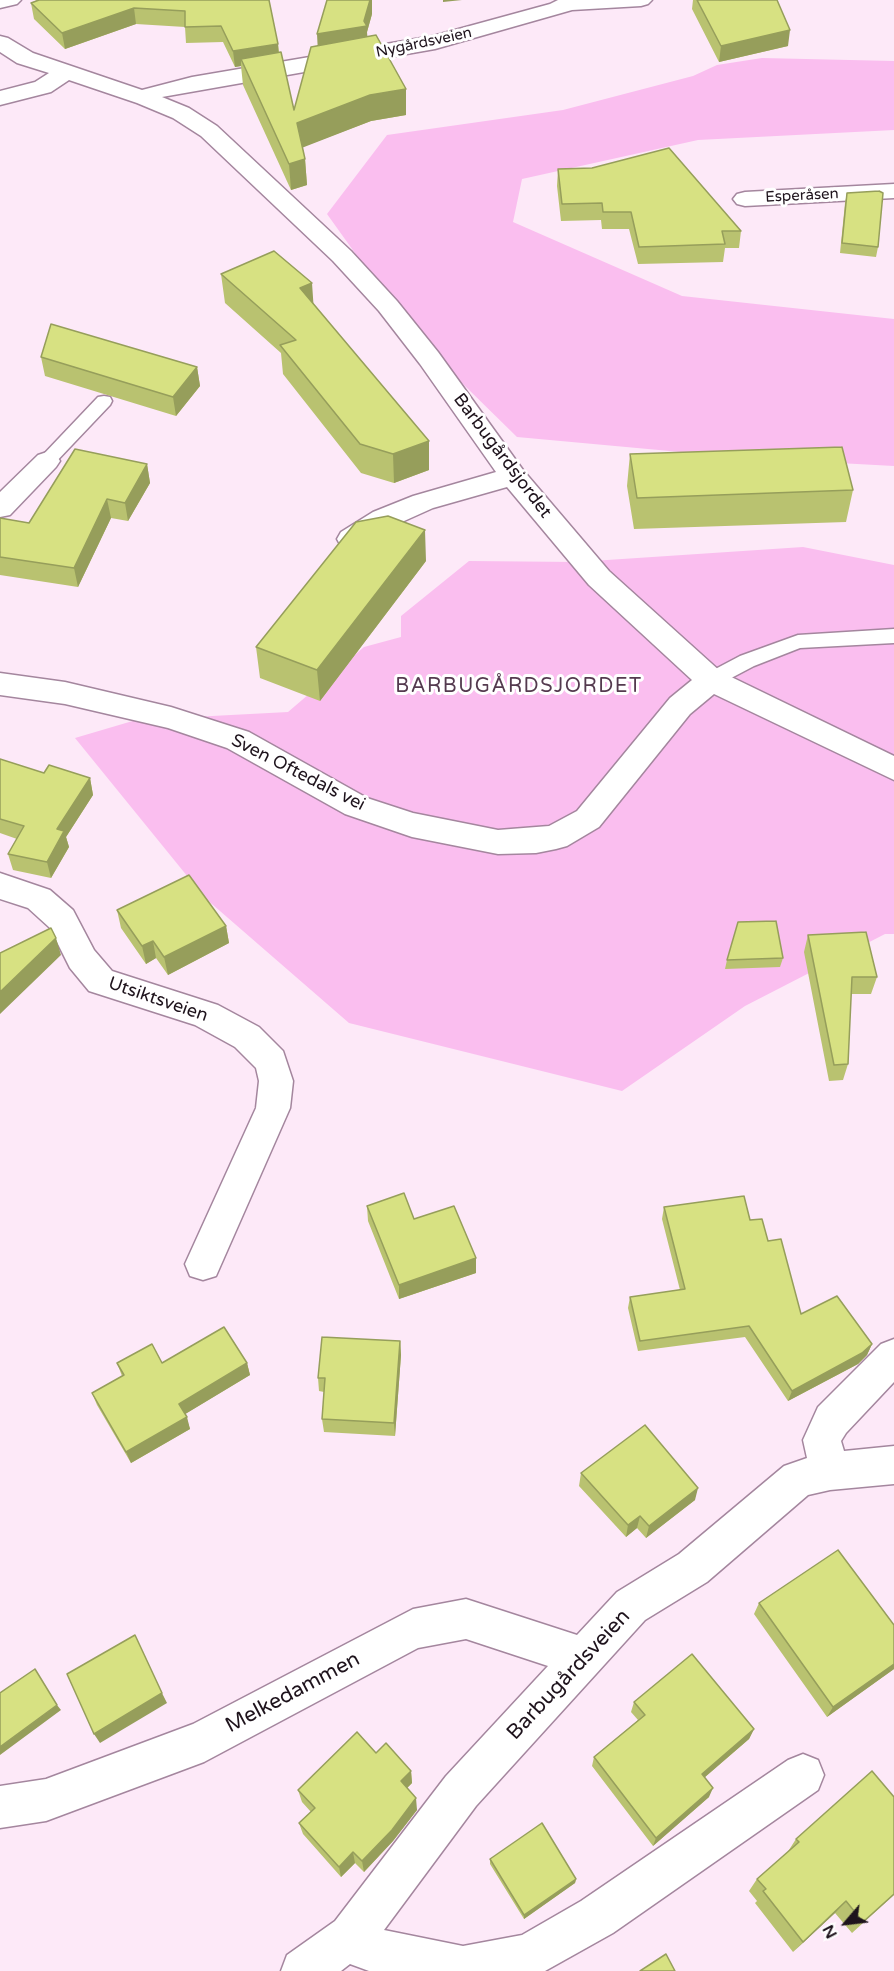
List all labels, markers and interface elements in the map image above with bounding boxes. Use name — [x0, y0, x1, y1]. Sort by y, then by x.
street label: Nygårdsveien — [374, 24, 474, 62]
street label: Esperåsen — [765, 185, 839, 207]
street label: Barbugårdsjordet — [448, 389, 556, 523]
district label: BARBUGÅRDSJORDET — [395, 675, 643, 699]
street label: Sven Oftedals vei — [227, 730, 369, 816]
street label: Utsiktsveien — [105, 973, 211, 1027]
street label: Barbugårdsveien — [502, 1605, 636, 1745]
street label: Melkedammen — [222, 1647, 364, 1739]
north arrow — [816, 1893, 876, 1953]
text: N — [818, 1921, 842, 1942]

